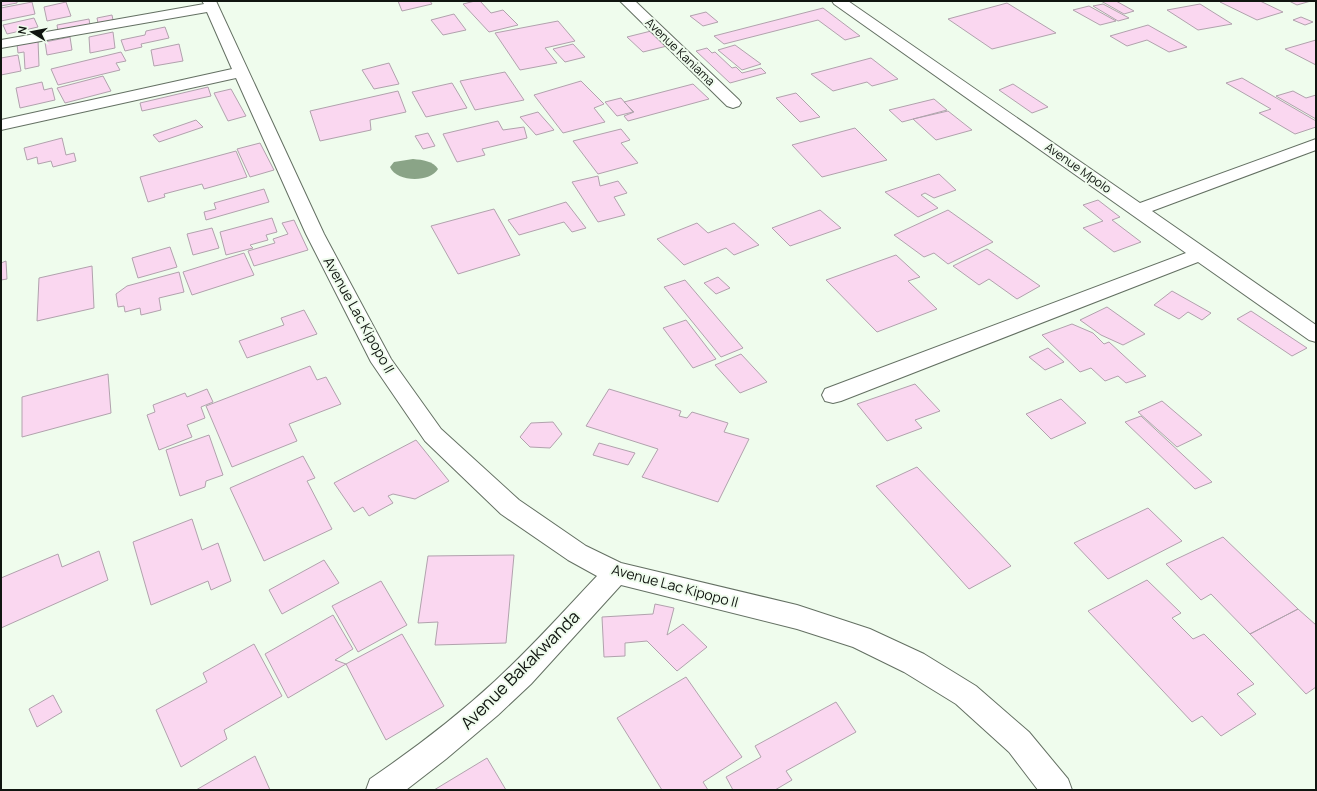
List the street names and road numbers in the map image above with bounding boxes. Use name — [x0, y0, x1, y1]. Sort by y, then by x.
street label: Avenue Kaniama — [642, 14, 719, 89]
street label: Avenue Mpolo — [1042, 138, 1115, 197]
street label: Avenue Lac Kipopo II — [320, 253, 399, 376]
street label: Avenue Lac Kipopo II — [610, 559, 741, 612]
street label: Avenue Bakakwanda — [455, 605, 584, 734]

